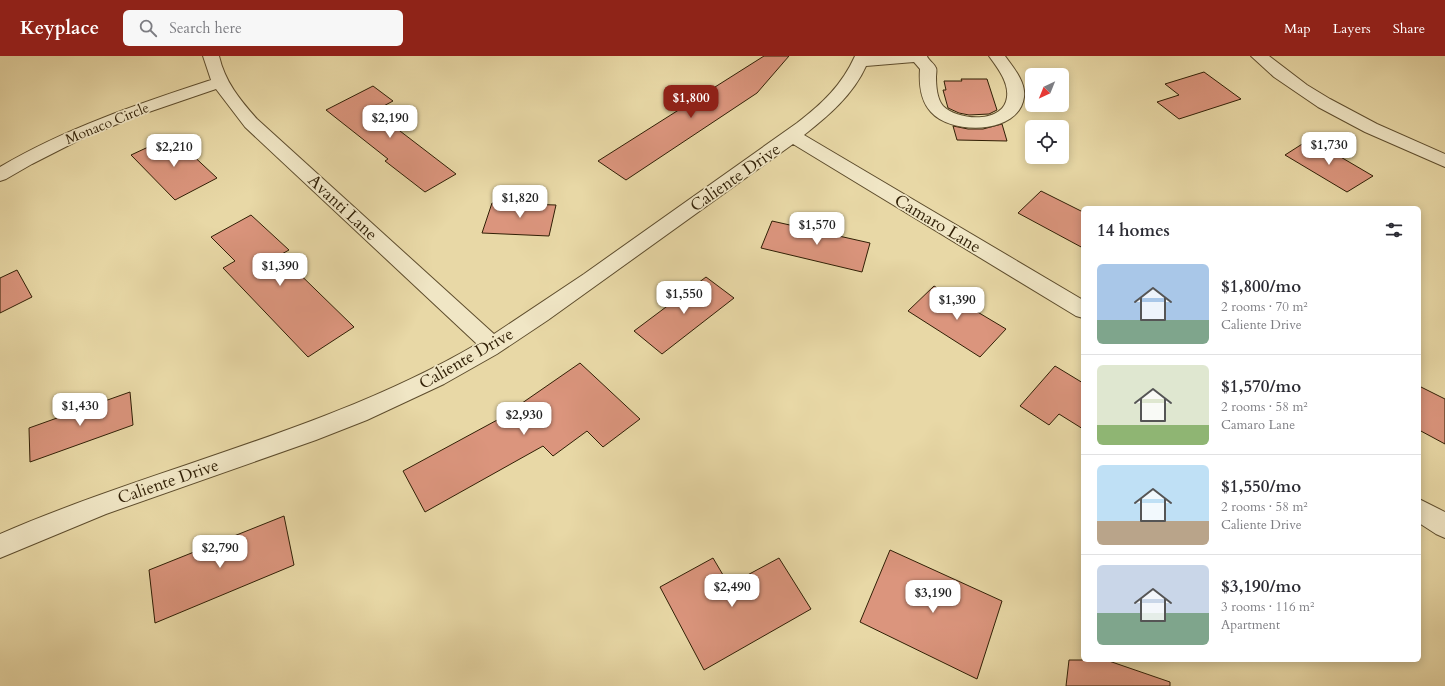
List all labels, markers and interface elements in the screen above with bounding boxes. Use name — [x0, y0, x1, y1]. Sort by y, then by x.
search box — [123, 10, 403, 46]
text: Keyplace — [20, 15, 99, 41]
icon: search — [137, 17, 159, 39]
text: Search here — [169, 18, 242, 38]
text: Map — [1284, 19, 1311, 38]
text: Layers — [1333, 19, 1371, 38]
text: Share — [1393, 19, 1425, 38]
north arrow — [1025, 68, 1069, 112]
map controls — [1025, 68, 1069, 164]
pin: $1,800 — [658, 85, 724, 119]
text: $1,800 — [672, 89, 710, 107]
street label: Monaco Circle — [63, 98, 152, 149]
pin: $2,190 — [357, 105, 423, 139]
text: $2,190 — [371, 109, 409, 127]
button: locate — [1025, 120, 1069, 164]
pin: $1,730 — [1296, 132, 1362, 166]
pin: $2,210 — [141, 134, 207, 168]
text: $1,730 — [1310, 136, 1348, 154]
text: $2,210 — [155, 138, 193, 156]
street label: Caliente Drive — [685, 138, 785, 217]
street label: Avanti Lane — [303, 169, 382, 246]
pin: $1,820 — [487, 185, 553, 219]
text: $1,820 — [501, 189, 539, 207]
street label: Camaro Lane — [890, 189, 985, 258]
pin: $1,570 — [784, 212, 850, 246]
text: $1,570 — [798, 216, 836, 234]
text: 14 homes — [1097, 219, 1170, 242]
icon: filters — [1383, 219, 1405, 241]
pin: $1,390 — [247, 253, 313, 287]
text: $1,390 — [261, 257, 299, 275]
text: $1,800/mo — [1221, 275, 1301, 298]
icon: home — [1129, 280, 1177, 328]
pin: $1,550 — [651, 281, 717, 315]
text: $1,550 — [665, 285, 703, 303]
pin: $1,390 — [924, 287, 990, 321]
text: $1,390 — [938, 291, 976, 309]
text: 2 rooms · 70 m² — [1221, 298, 1308, 316]
text: Caliente Drive — [1221, 316, 1302, 334]
street label: Caliente Drive — [415, 322, 518, 395]
text: $1,570/mo — [1221, 375, 1301, 398]
icon: home — [1129, 381, 1177, 429]
pin: $1,430 — [47, 393, 113, 427]
text: $1,430 — [61, 397, 99, 415]
text: 2 rooms · 58 m² — [1221, 398, 1308, 416]
pin: $2,930 — [491, 402, 557, 436]
text: $2,930 — [505, 406, 543, 424]
text: Camaro Lane — [1221, 416, 1295, 434]
street label: Caliente Drive — [114, 453, 222, 510]
text: $1,550/mo — [1221, 475, 1301, 498]
icon: home — [1129, 481, 1177, 529]
text: 2 rooms · 58 m² — [1221, 498, 1308, 516]
text: Caliente Drive — [1221, 516, 1302, 534]
pin: $2,790 — [187, 535, 253, 569]
text: $2,790 — [201, 539, 239, 557]
pin: $2,490 — [699, 574, 765, 608]
text: $3,190/mo — [1221, 575, 1301, 598]
text: $2,490 — [713, 578, 751, 596]
pin: $3,190 — [900, 580, 966, 614]
icon: home — [1129, 581, 1177, 629]
text: $3,190 — [914, 584, 952, 602]
text: 3 rooms · 116 m² — [1221, 598, 1314, 616]
text: Apartment — [1221, 616, 1280, 634]

